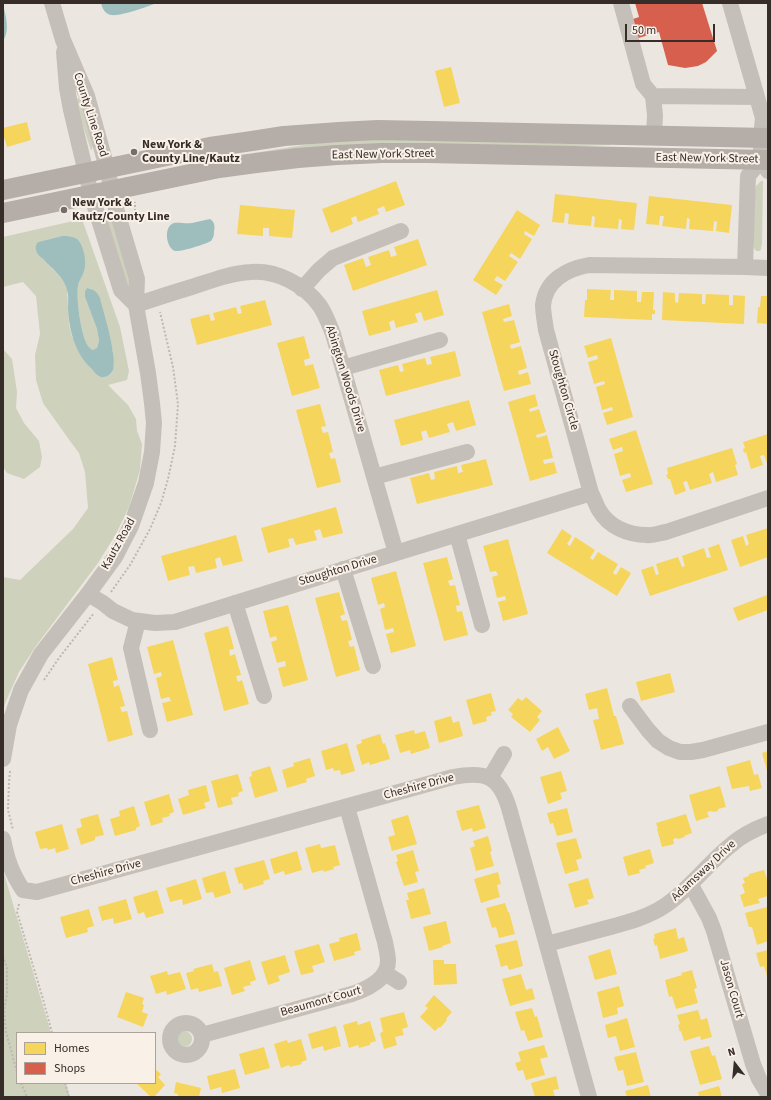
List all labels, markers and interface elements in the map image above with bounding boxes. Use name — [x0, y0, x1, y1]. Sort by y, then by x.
scale bar — [627, 16, 717, 42]
text: 50 m — [632, 22, 656, 39]
street label: County Line Road — [70, 71, 110, 159]
place label: New York & County Line/Kautz — [142, 138, 240, 166]
marker: New York & County Line/Kautz — [129, 147, 139, 157]
street label: East New York Street — [332, 147, 434, 163]
street label: East New York Street — [656, 151, 758, 167]
place label: New York & Kautz/County Line — [72, 196, 170, 224]
marker: New York & Kautz/County Line — [59, 205, 69, 215]
street label: Abington Woods Drive — [322, 324, 368, 434]
street label: Stoughton Circle — [545, 348, 581, 432]
street label: Kautz Road — [99, 516, 139, 572]
street label: Stoughton Drive — [297, 552, 379, 590]
street label: Cheshire Drive — [382, 771, 456, 803]
street label: Adamsway Drive — [669, 838, 739, 904]
street label: Cheshire Drive — [69, 857, 143, 889]
street label: Jason Court — [716, 958, 746, 1020]
street label: Beaumont Court — [279, 984, 363, 1020]
legend — [16, 1032, 156, 1084]
text: Homes — [54, 1040, 89, 1057]
north arrow — [715, 1044, 755, 1084]
text: N — [726, 1044, 737, 1060]
text: Shops — [54, 1060, 85, 1077]

